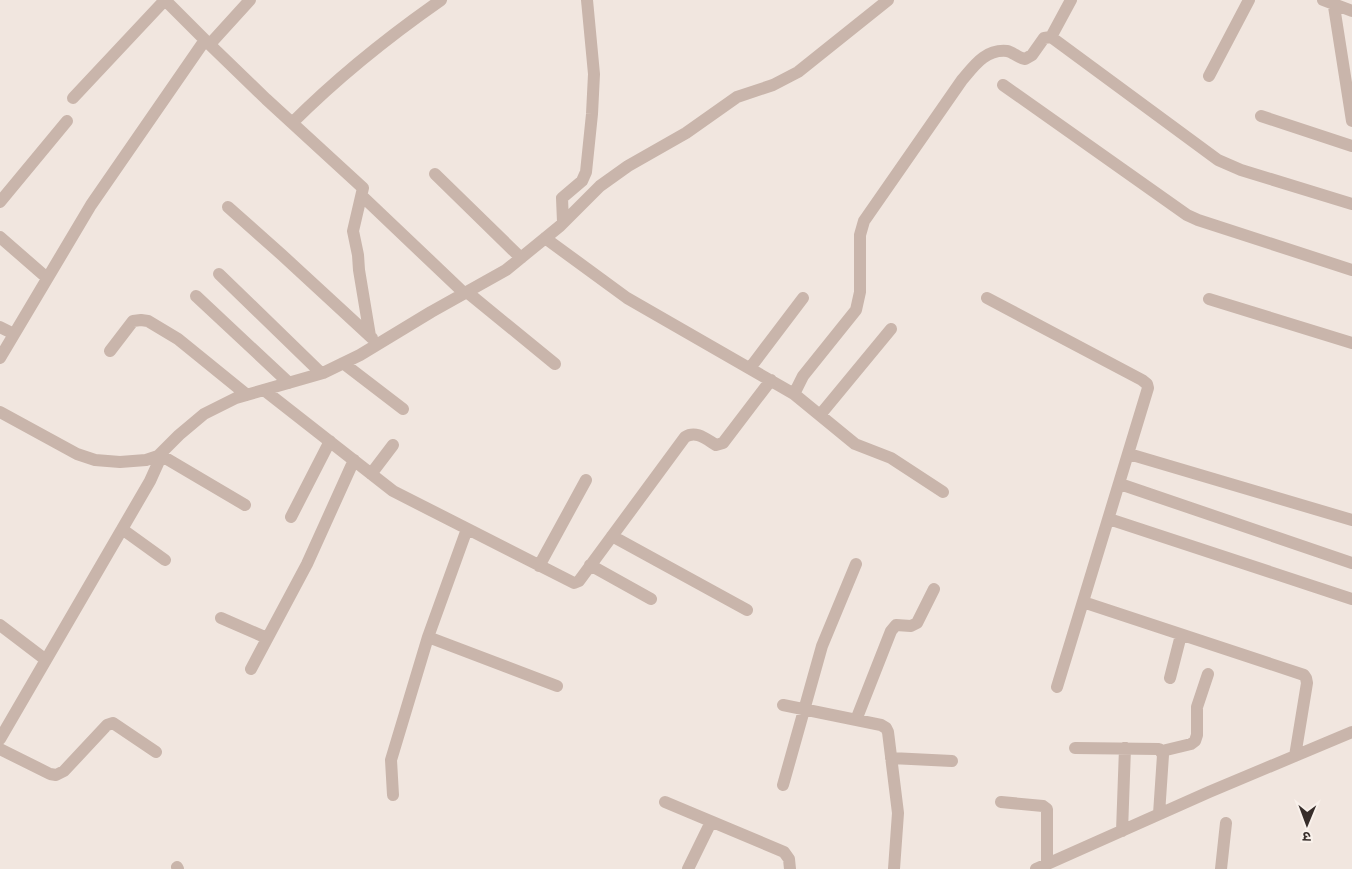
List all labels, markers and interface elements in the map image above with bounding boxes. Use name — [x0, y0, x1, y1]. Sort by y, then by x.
north arrow — [1282, 799, 1332, 849]
text: उ — [1302, 827, 1311, 844]

